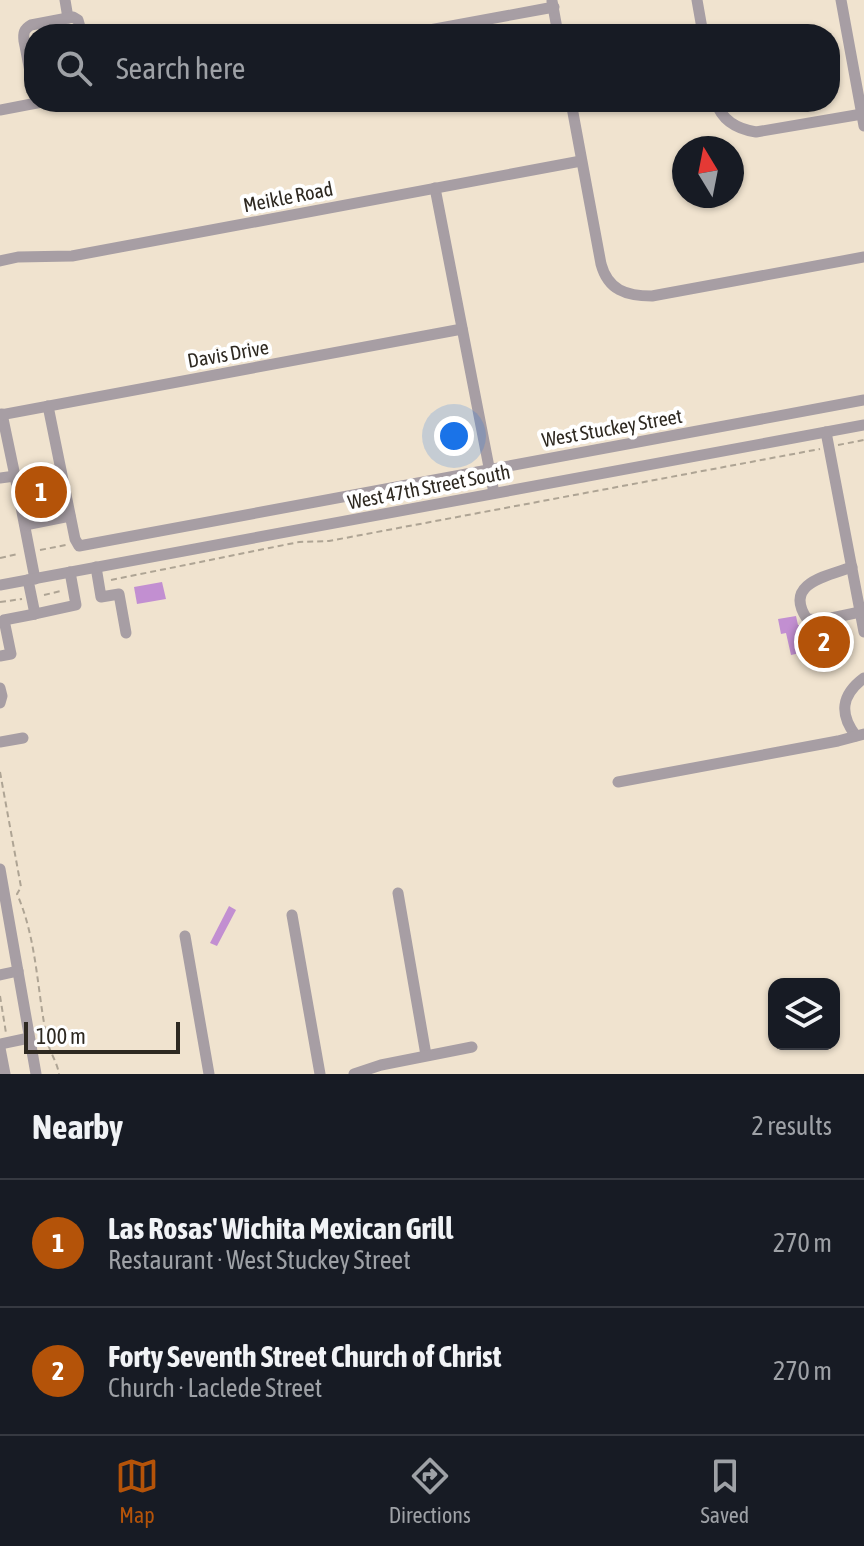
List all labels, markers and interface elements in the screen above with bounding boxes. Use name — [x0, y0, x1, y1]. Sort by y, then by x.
search box — [24, 24, 840, 112]
icon: search — [52, 46, 96, 90]
text: Search here — [116, 51, 245, 85]
north arrow — [672, 136, 744, 208]
street label: Meikle Road — [241, 177, 335, 216]
street label: Davis Drive — [186, 335, 270, 372]
street label: West Stuckey Street — [540, 404, 684, 451]
your location — [434, 416, 474, 456]
street label: West 47th Street South — [346, 459, 512, 514]
pin: 1 — [15, 462, 67, 522]
pin: 2 — [798, 612, 850, 672]
map controls — [768, 978, 840, 1050]
button: layers — [768, 978, 840, 1050]
scale bar — [24, 1018, 180, 1054]
text: 100 m — [36, 1023, 86, 1049]
text: Nearby — [32, 1107, 123, 1146]
text: 2 results — [751, 1111, 832, 1141]
text: Las Rosas' Wichita Mexican Grill — [108, 1211, 453, 1245]
text: 1 — [52, 1228, 64, 1258]
text: 270 m — [773, 1228, 832, 1258]
text: Restaurant · West Stuckey Street — [108, 1245, 411, 1275]
text: Forty Seventh Street Church of Christ — [108, 1339, 501, 1373]
text: 2 — [52, 1356, 64, 1386]
text: 270 m — [773, 1356, 832, 1386]
text: Church · Laclede Street — [108, 1373, 322, 1403]
tab: Map — [115, 1454, 159, 1528]
tab: Directions — [389, 1454, 471, 1528]
tab: Saved — [700, 1454, 749, 1528]

